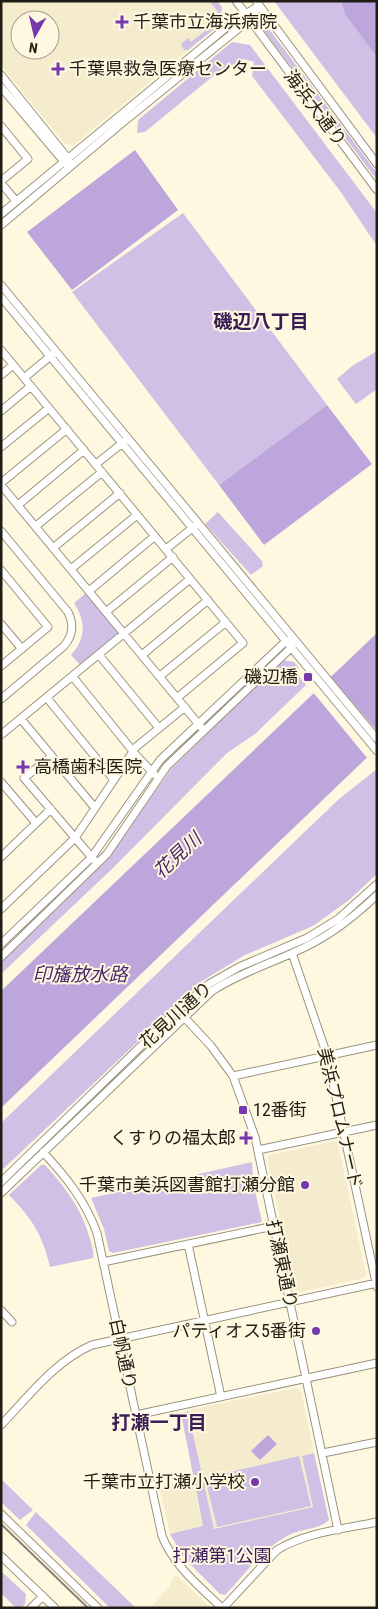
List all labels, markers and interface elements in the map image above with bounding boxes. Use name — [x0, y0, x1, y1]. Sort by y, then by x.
north arrow — [10, 10, 60, 60]
place label: 千葉市立海浜病院 — [133, 11, 277, 32]
marker: 千葉市立海浜病院 — [115, 15, 129, 29]
text: N — [28, 39, 39, 56]
place label: 千葉県救急医療センター — [69, 58, 267, 79]
marker: 千葉県救急医療センター — [51, 62, 65, 76]
street label: 海浜大通り — [280, 65, 351, 150]
district label: 磯辺八丁目 — [213, 310, 309, 333]
place label: 磯辺橋 — [244, 666, 298, 687]
marker: 磯辺橋 — [302, 671, 314, 683]
place label: 高橋歯科医院 — [34, 756, 142, 777]
marker: 高橋歯科医院 — [16, 760, 30, 774]
water label: 花見川 — [149, 826, 207, 883]
water label: 印旛放水路 — [32, 963, 129, 986]
street label: 花見川通り — [135, 977, 216, 1053]
street label: 美浜プロムナード — [314, 1045, 367, 1190]
place label: 12番街 — [253, 1099, 307, 1120]
marker: 12番街 — [237, 1104, 249, 1116]
place label: くすりの福太郎 — [110, 1127, 236, 1148]
marker: くすりの福太郎 — [240, 1132, 252, 1144]
place label: 千葉市美浜図書館打瀬分館 — [79, 1174, 295, 1195]
marker: 千葉市美浜図書館打瀬分館 — [299, 1179, 311, 1191]
street label: 打瀬東通り — [263, 1218, 302, 1310]
street label: 白帆通り — [106, 1316, 141, 1391]
place label: パティオス5番街 — [172, 1320, 306, 1341]
marker: パティオス5番街 — [310, 1325, 322, 1337]
district label: 打瀬一丁目 — [111, 1411, 207, 1434]
place label: 千葉市立打瀬小学校 — [83, 1471, 245, 1492]
marker: 千葉市立打瀬小学校 — [249, 1476, 261, 1488]
park label: 打瀬第1公園 — [173, 1545, 271, 1566]

